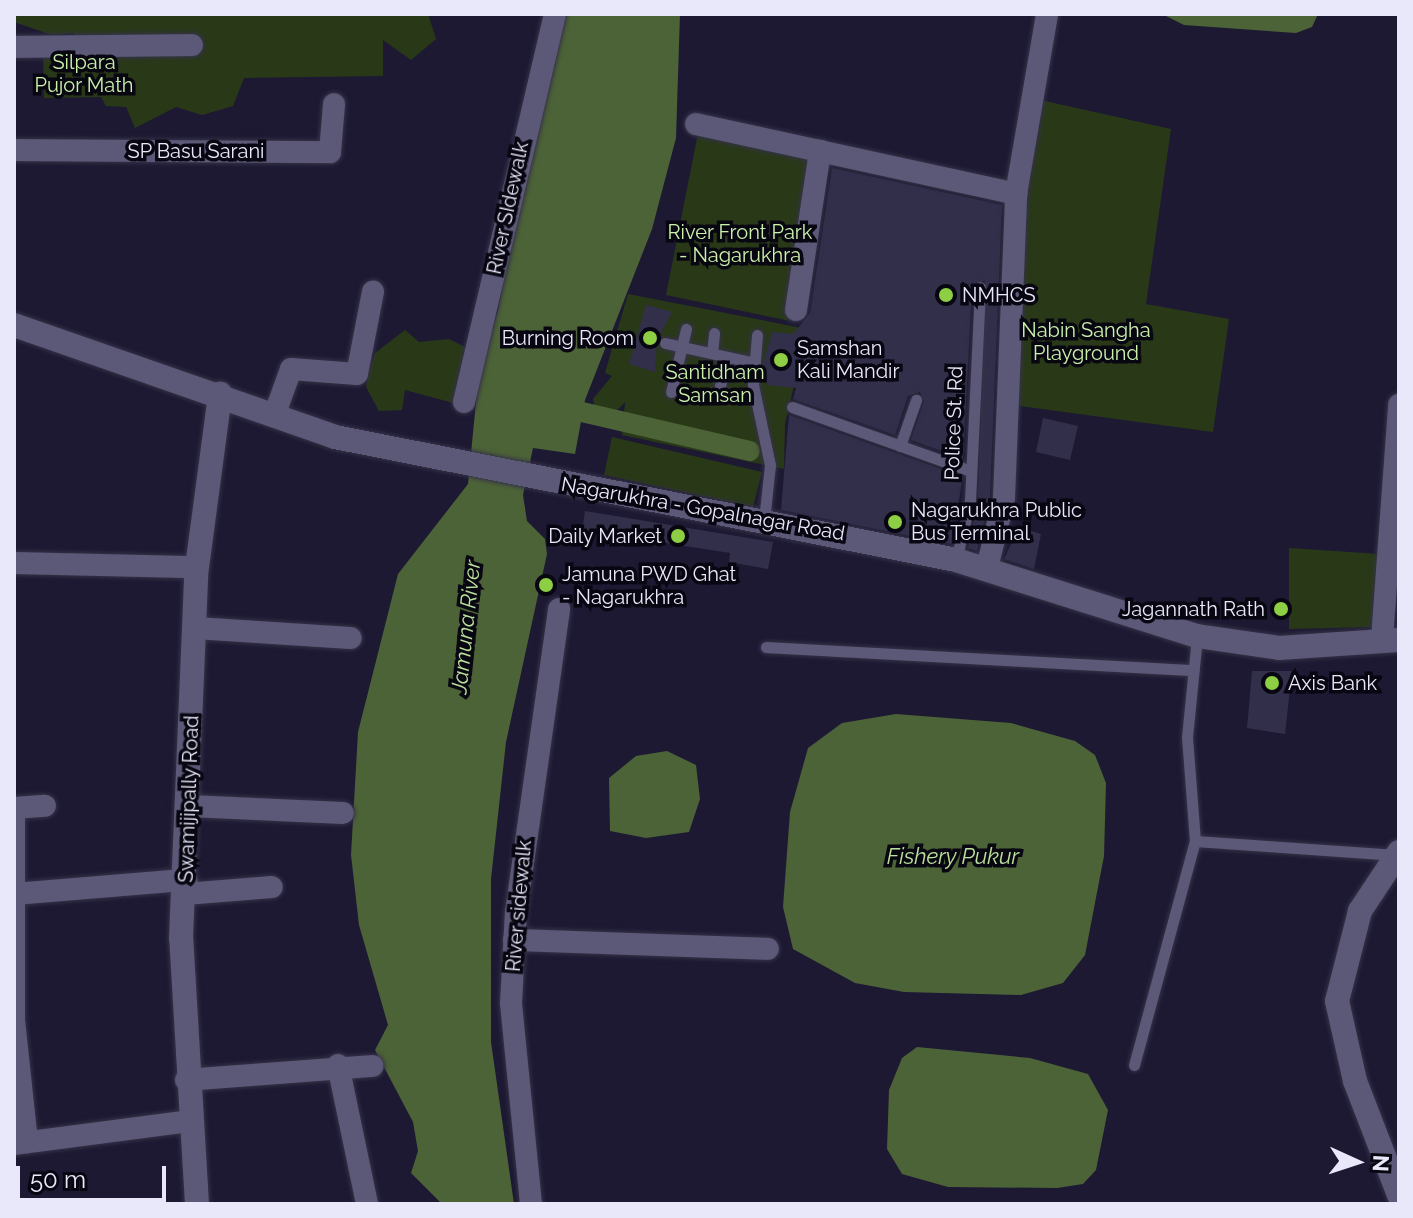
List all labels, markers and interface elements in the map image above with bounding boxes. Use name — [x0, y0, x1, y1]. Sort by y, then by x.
park label: Silpara Pujor Math — [34, 50, 134, 97]
street label: SP Basu Sarani — [127, 139, 265, 163]
street label: River SIdewalk — [482, 139, 534, 277]
park label: River Front Park - Nagarukhra — [667, 220, 813, 267]
place label: NMHCS — [962, 283, 1036, 307]
marker: NMHCS — [937, 286, 955, 304]
park label: Nabin Sangha Playground — [1021, 319, 1151, 366]
place label: Burning Room — [502, 326, 634, 350]
marker: Burning Room — [641, 329, 659, 347]
place label: Samshan Kali Mandir — [797, 336, 899, 383]
marker: Samshan Kali Mandir — [772, 351, 790, 369]
park label: Santidham Samsan — [665, 361, 765, 408]
street label: Police St. Rd — [940, 365, 968, 481]
street label: Nagarukhra - Gopalnagar Road — [559, 472, 847, 546]
place label: Nagarukhra Public Bus Terminal — [911, 498, 1082, 545]
marker: Nagarukhra Public Bus Terminal — [886, 513, 904, 531]
place label: Daily Market — [548, 524, 662, 548]
marker: Daily Market — [669, 527, 687, 545]
water label: Jamuna River — [446, 559, 486, 695]
place label: Jamuna PWD Ghat - Nagarukhra — [562, 562, 736, 609]
marker: Jamuna PWD Ghat - Nagarukhra — [537, 576, 555, 594]
place label: Jagannath Rath — [1122, 597, 1265, 621]
marker: Jagannath Rath — [1272, 600, 1290, 618]
place label: Axis Bank — [1288, 671, 1377, 695]
marker: Axis Bank — [1263, 674, 1281, 692]
street label: Swamijipally Road — [174, 715, 204, 883]
street label: River sidewalk — [501, 839, 537, 973]
water label: Fishery Pukur — [887, 844, 1019, 870]
north arrow — [1317, 1122, 1397, 1202]
scale bar — [20, 1150, 170, 1200]
text: N — [1368, 1154, 1394, 1172]
text: 50 m — [30, 1165, 86, 1194]

